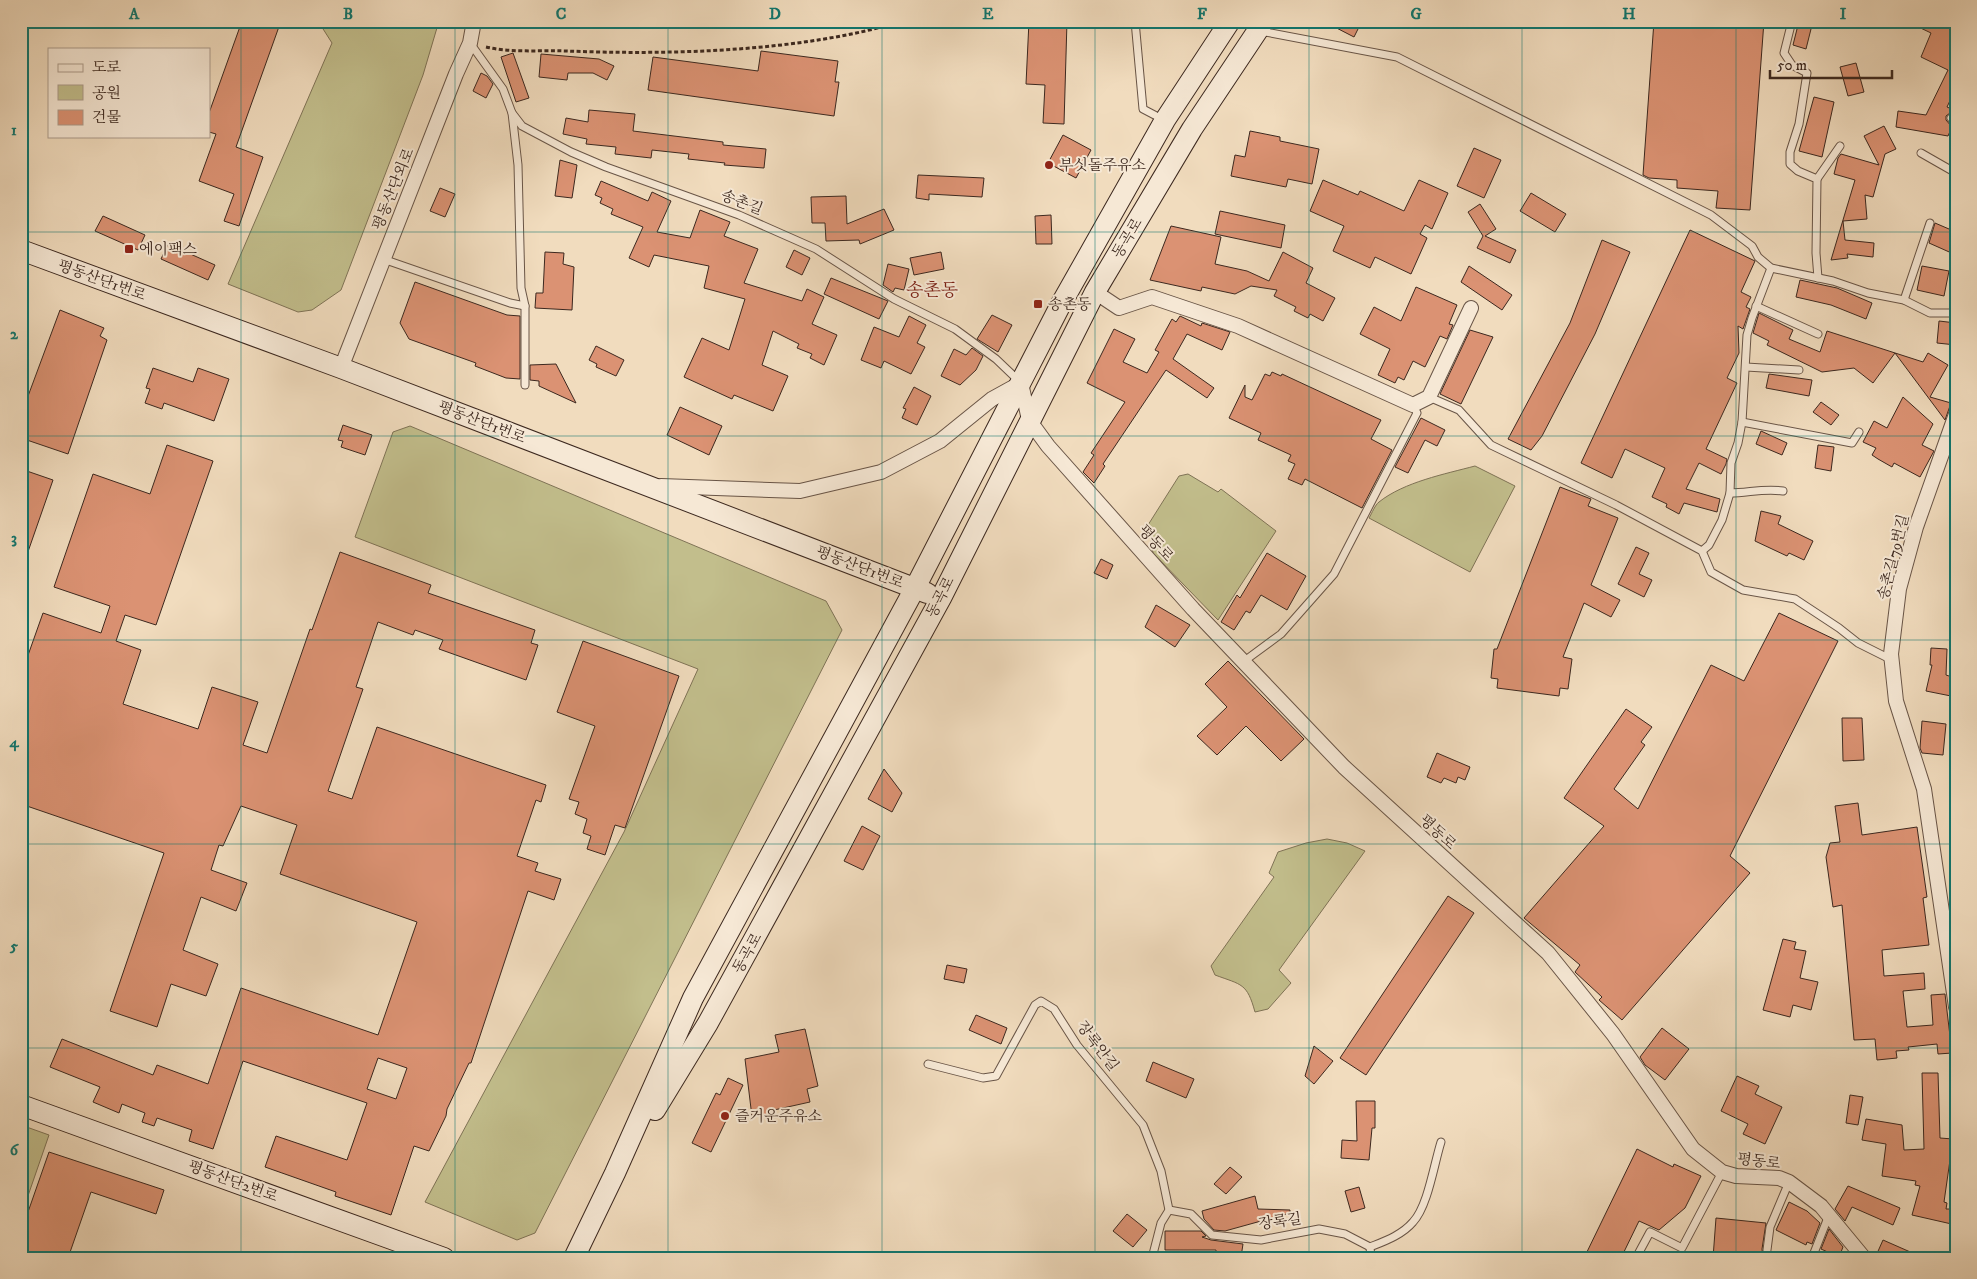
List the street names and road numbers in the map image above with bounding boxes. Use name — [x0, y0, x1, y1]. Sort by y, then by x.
street label: 평동산단외로 — [368, 145, 419, 233]
street label: 송촌길 — [718, 186, 766, 219]
street label: 동곡로 — [1108, 214, 1147, 262]
street label: 평동산단1번로 — [55, 256, 149, 305]
street label: 평동산단1번로 — [435, 397, 529, 448]
street label: 송촌길79번길 — [1874, 512, 1913, 602]
street label: 평동로 — [1134, 521, 1178, 566]
street label: 평동산단1번로 — [813, 542, 907, 593]
street label: 동곡로 — [922, 573, 959, 621]
street label: 평동로 — [1415, 811, 1460, 854]
street label: 동곡로 — [729, 929, 767, 977]
street label: 장록안길 — [1073, 1017, 1123, 1075]
street label: 평동로 — [1736, 1149, 1782, 1174]
street label: 평동산단2번로 — [185, 1156, 281, 1207]
street label: 장록길 — [1257, 1209, 1303, 1234]

